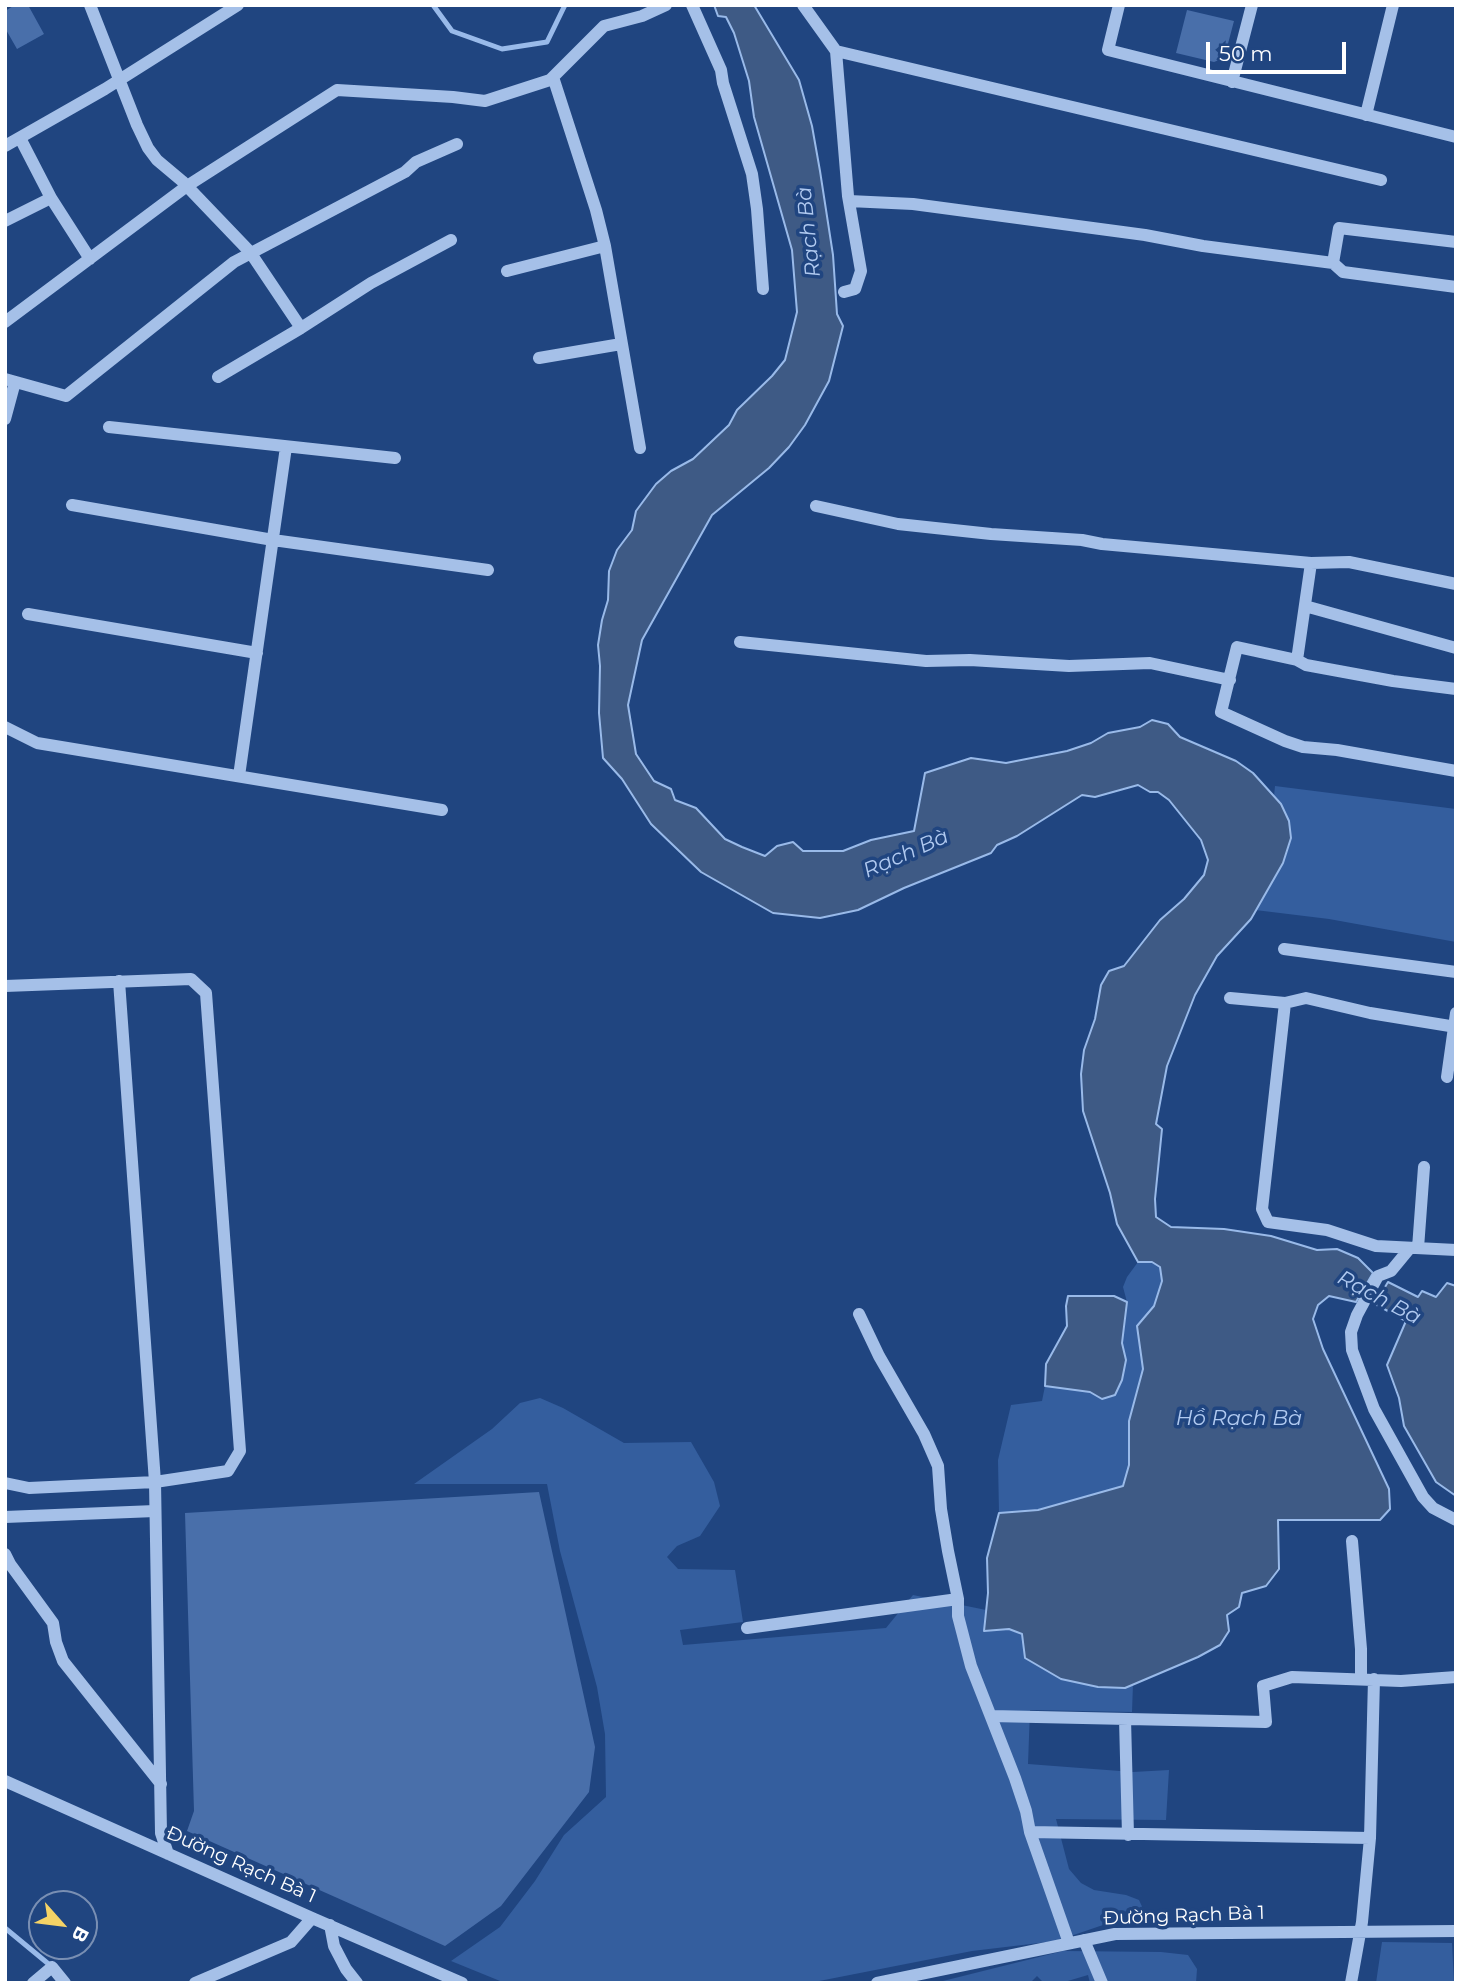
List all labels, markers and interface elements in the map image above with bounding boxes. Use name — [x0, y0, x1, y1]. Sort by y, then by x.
scale bar — [1209, 28, 1349, 72]
text: 50 m — [1219, 41, 1273, 66]
water label: Rạch Bà — [792, 186, 826, 278]
water label: Rạch Bà — [859, 824, 953, 884]
water label: Rạch Bà — [1333, 1266, 1425, 1330]
water label: Hồ Rạch Bà — [1176, 1406, 1302, 1432]
street label: Đường Rạch Bà 1 — [163, 1822, 319, 1908]
north arrow — [28, 1890, 98, 1960]
street label: Đường Rạch Bà 1 — [1103, 1902, 1265, 1930]
text: B — [67, 1922, 94, 1946]

